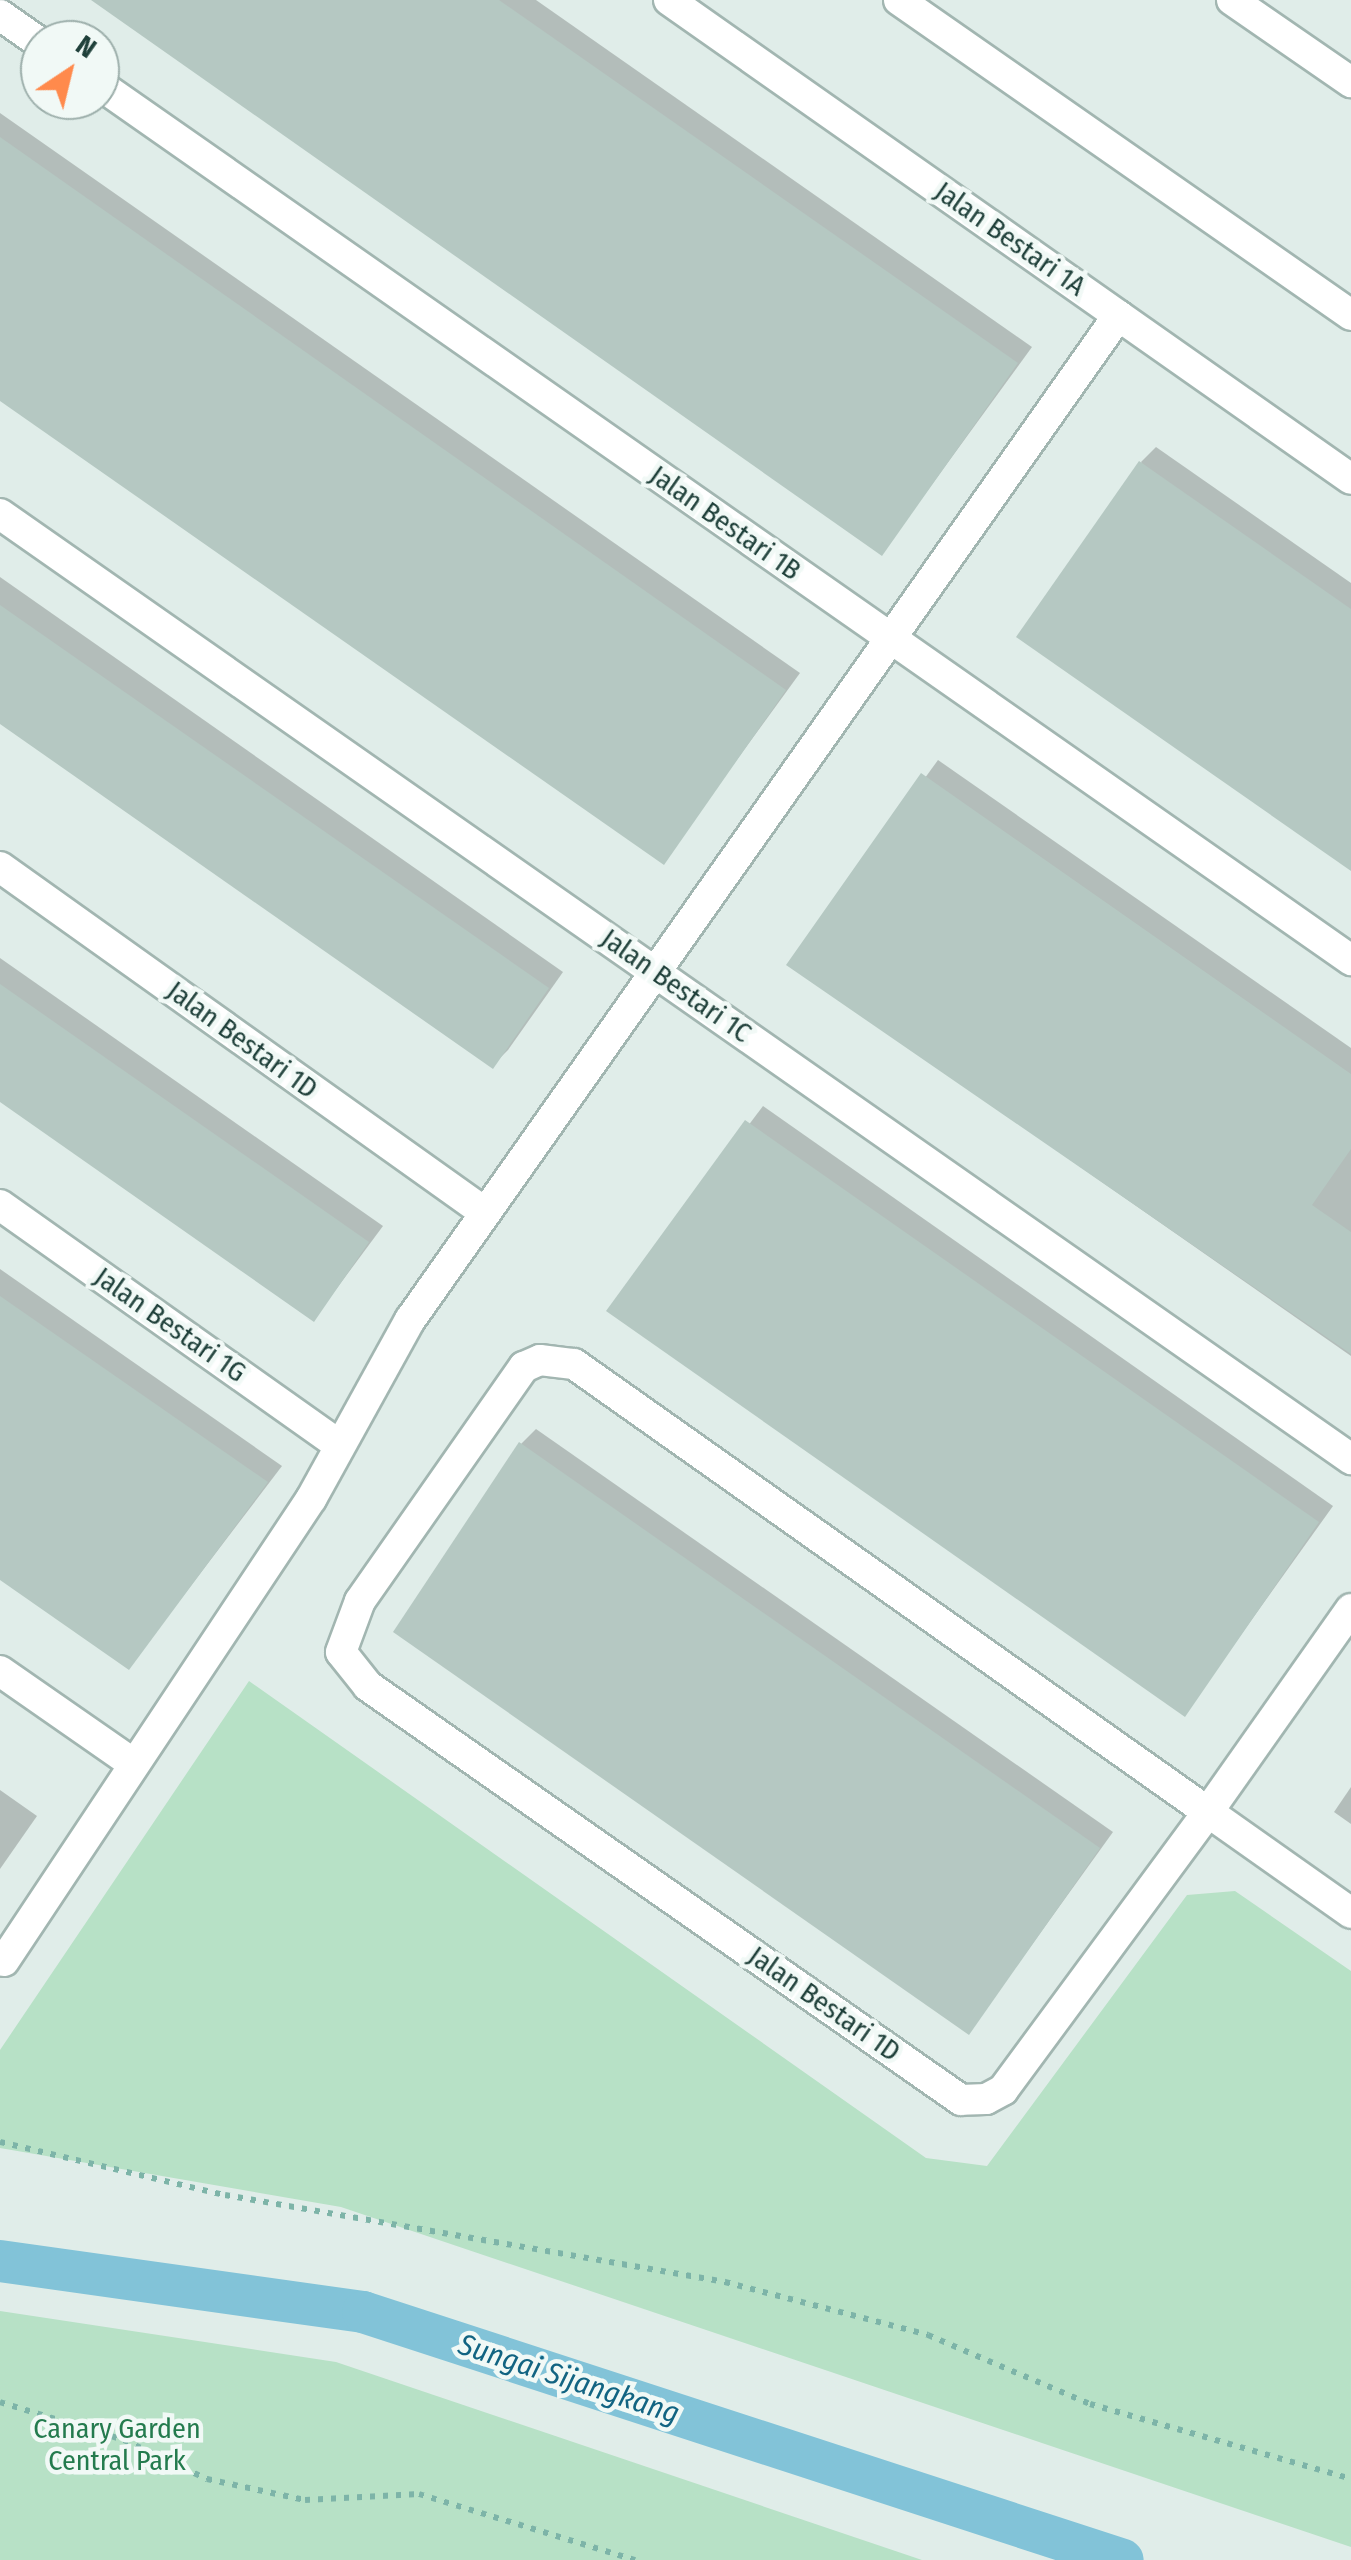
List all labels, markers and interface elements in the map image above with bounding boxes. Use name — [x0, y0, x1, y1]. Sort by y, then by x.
north arrow — [20, 20, 120, 120]
text: N — [70, 28, 103, 65]
street label: Jalan Bestari 1A — [928, 175, 1092, 303]
street label: Jalan Bestari 1B — [643, 459, 807, 587]
street label: Jalan Bestari 1C — [594, 922, 758, 1050]
street label: Jalan Bestari 1D — [160, 974, 324, 1106]
street label: Jalan Bestari 1G — [88, 1260, 252, 1390]
street label: Jalan Bestari 1D — [742, 1939, 906, 2069]
water label: Sungai Sijangkang — [454, 2326, 684, 2432]
park label: Canary Garden Central Park — [33, 2412, 201, 2478]

